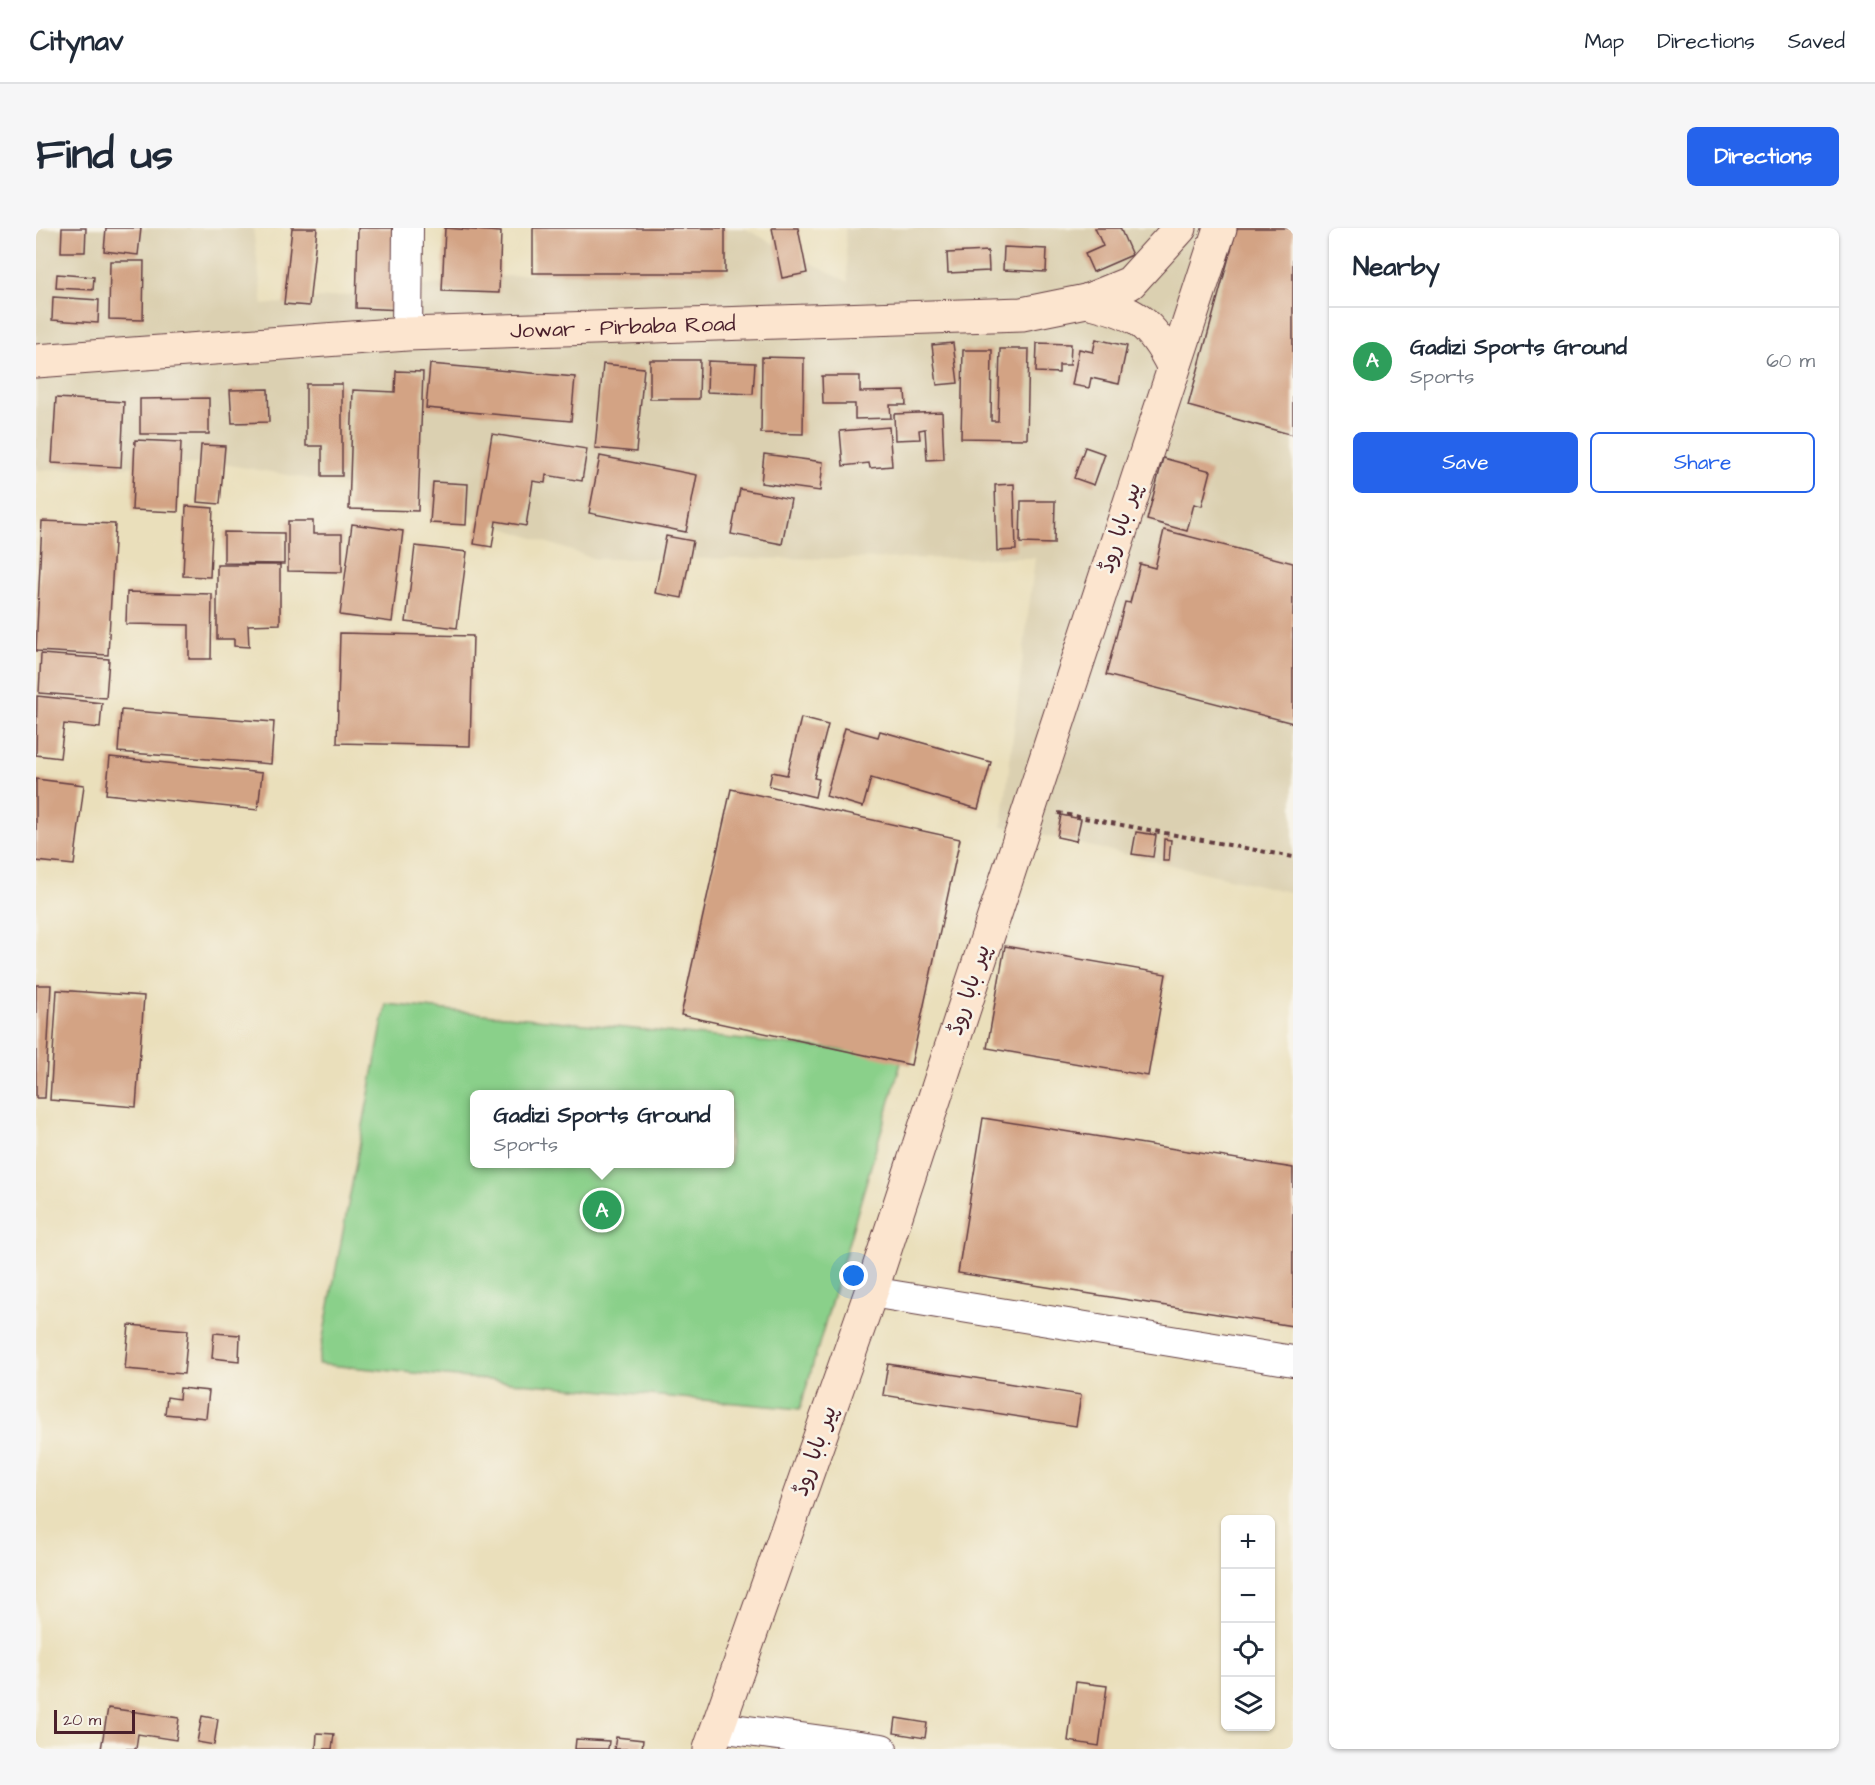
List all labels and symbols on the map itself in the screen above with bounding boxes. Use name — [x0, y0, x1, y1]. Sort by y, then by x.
street label: Jowar - Pirbaba Road — [510, 308, 736, 346]
street label: پیر بابا روڈ — [1091, 479, 1149, 577]
street label: پیر بابا روڈ — [940, 941, 998, 1039]
pin: A — [582, 1188, 622, 1232]
your location — [839, 1261, 868, 1290]
street label: پیر بابا روڈ — [785, 1402, 845, 1500]
scale bar — [54, 1707, 135, 1734]

